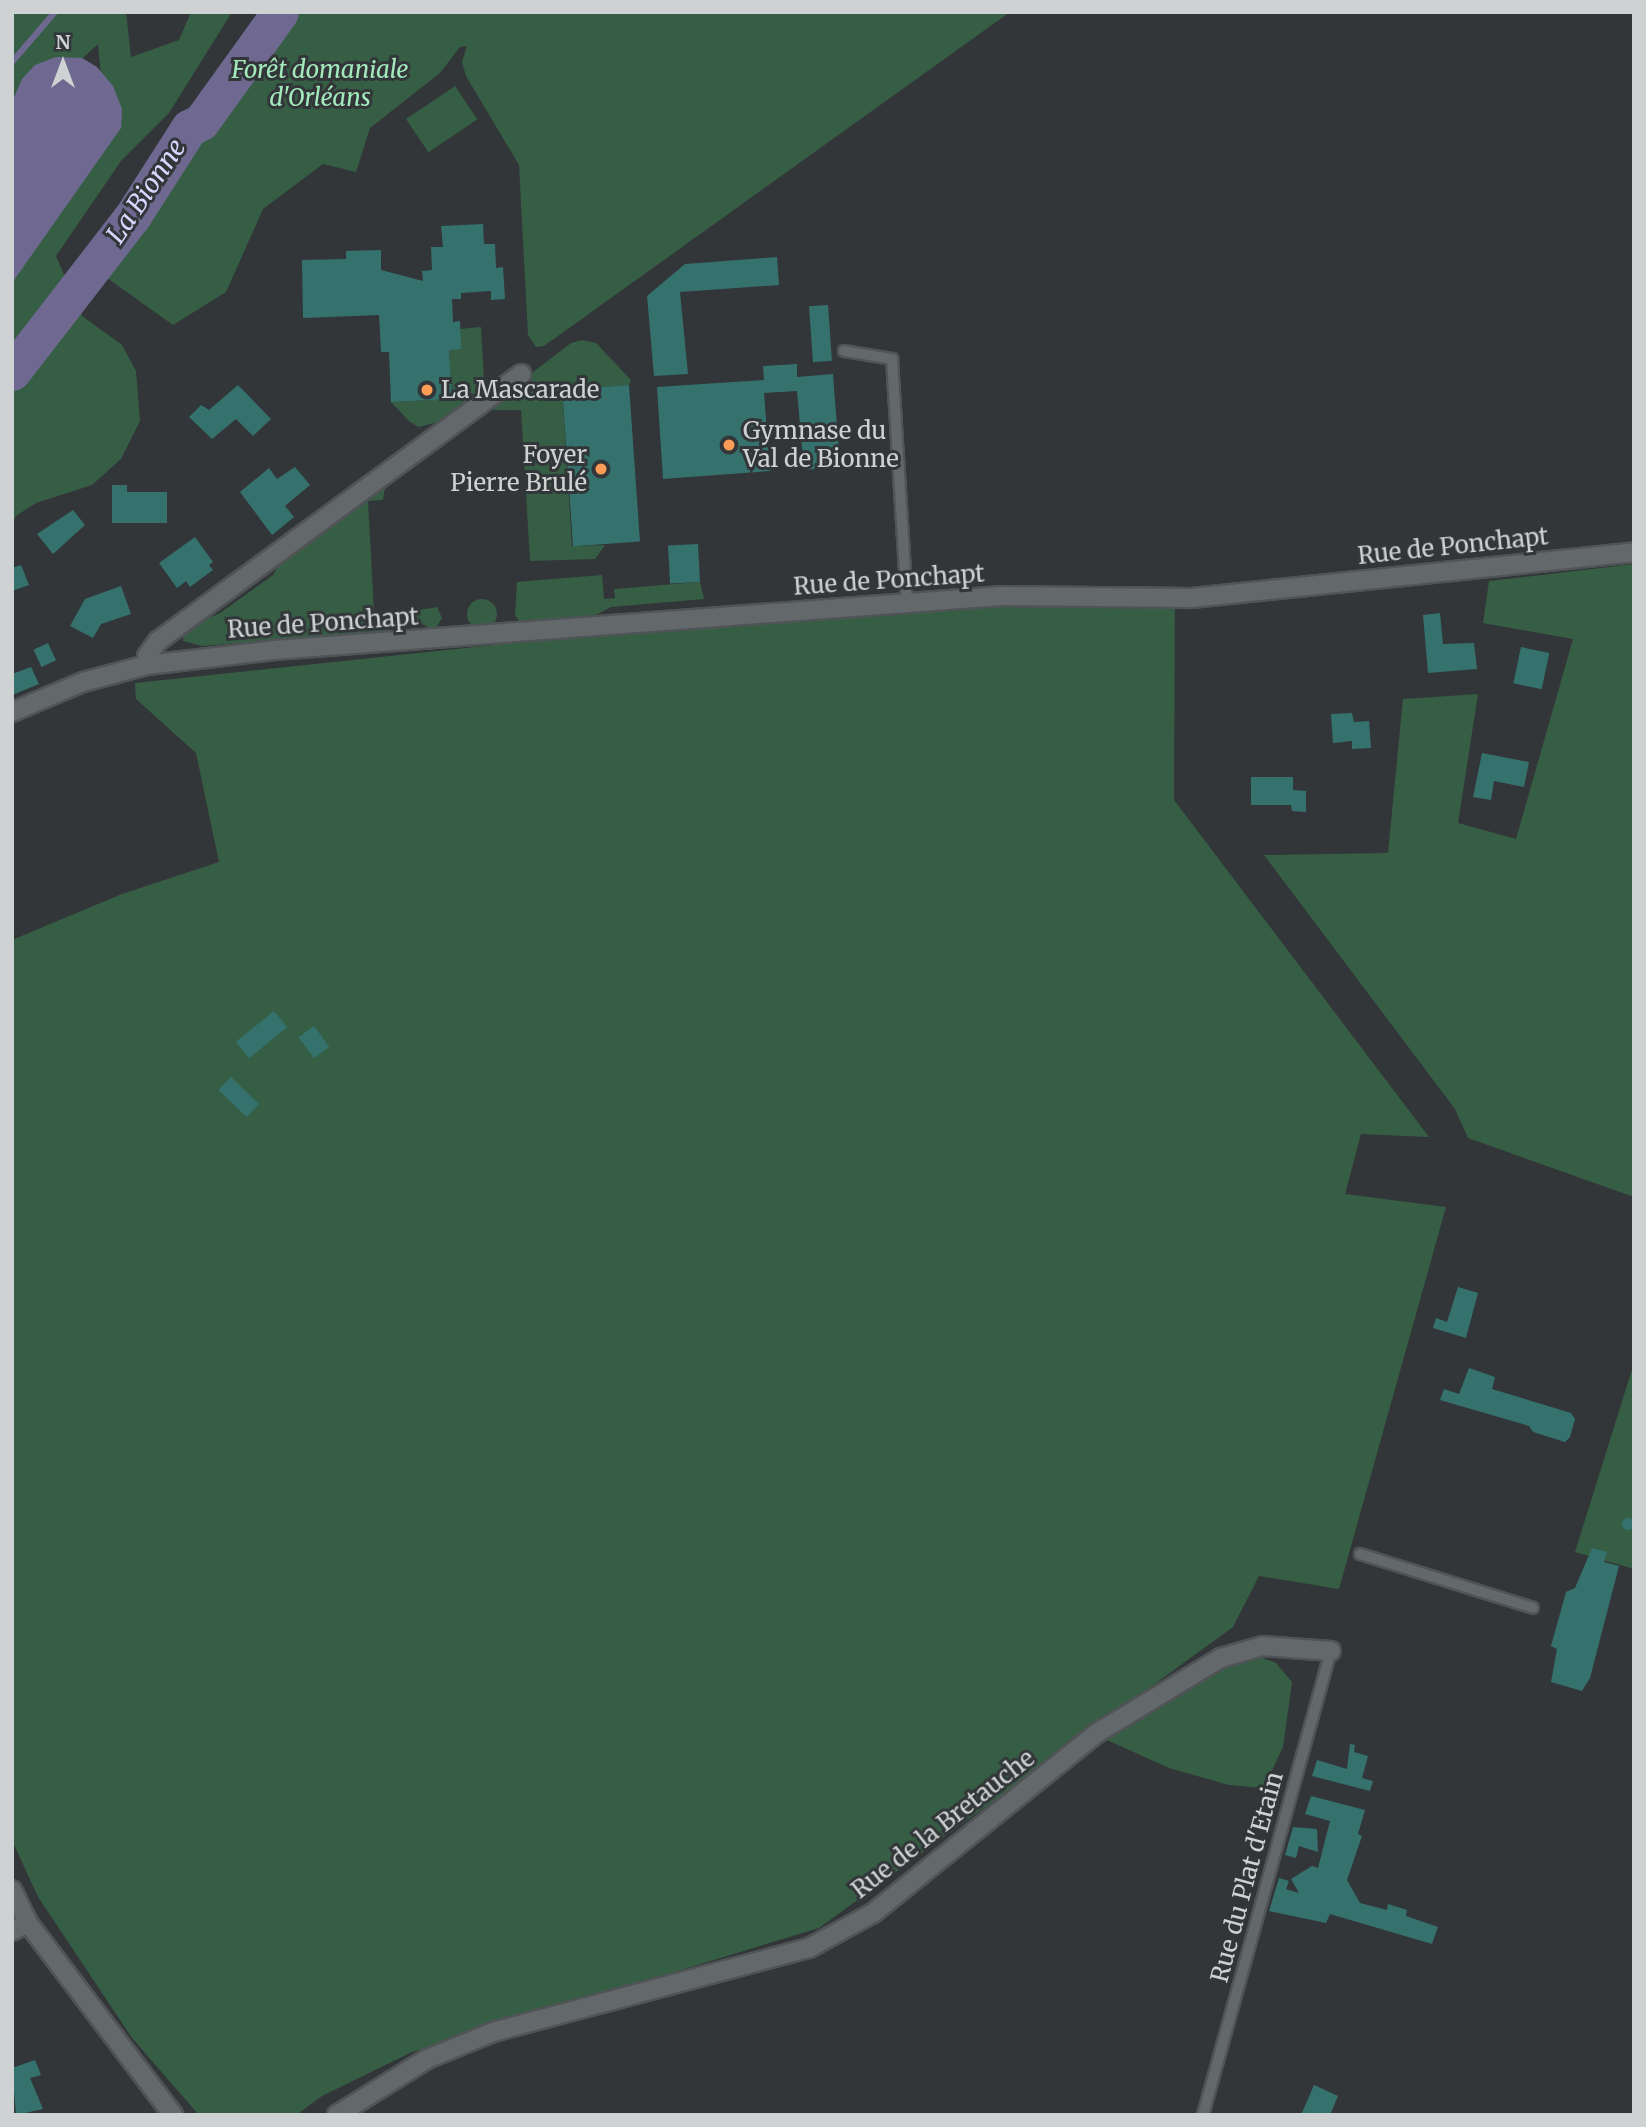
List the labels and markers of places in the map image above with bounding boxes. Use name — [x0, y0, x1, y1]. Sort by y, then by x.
place label: La Mascarade — [441, 376, 599, 404]
marker: La Mascarade — [419, 382, 435, 398]
place label: Gymnase du Val de Bionne — [743, 417, 899, 473]
marker: Gymnase du Val de Bionne — [721, 437, 737, 453]
place label: Foyer Pierre Brulé — [450, 441, 587, 497]
marker: Foyer Pierre Brulé — [593, 461, 609, 477]

